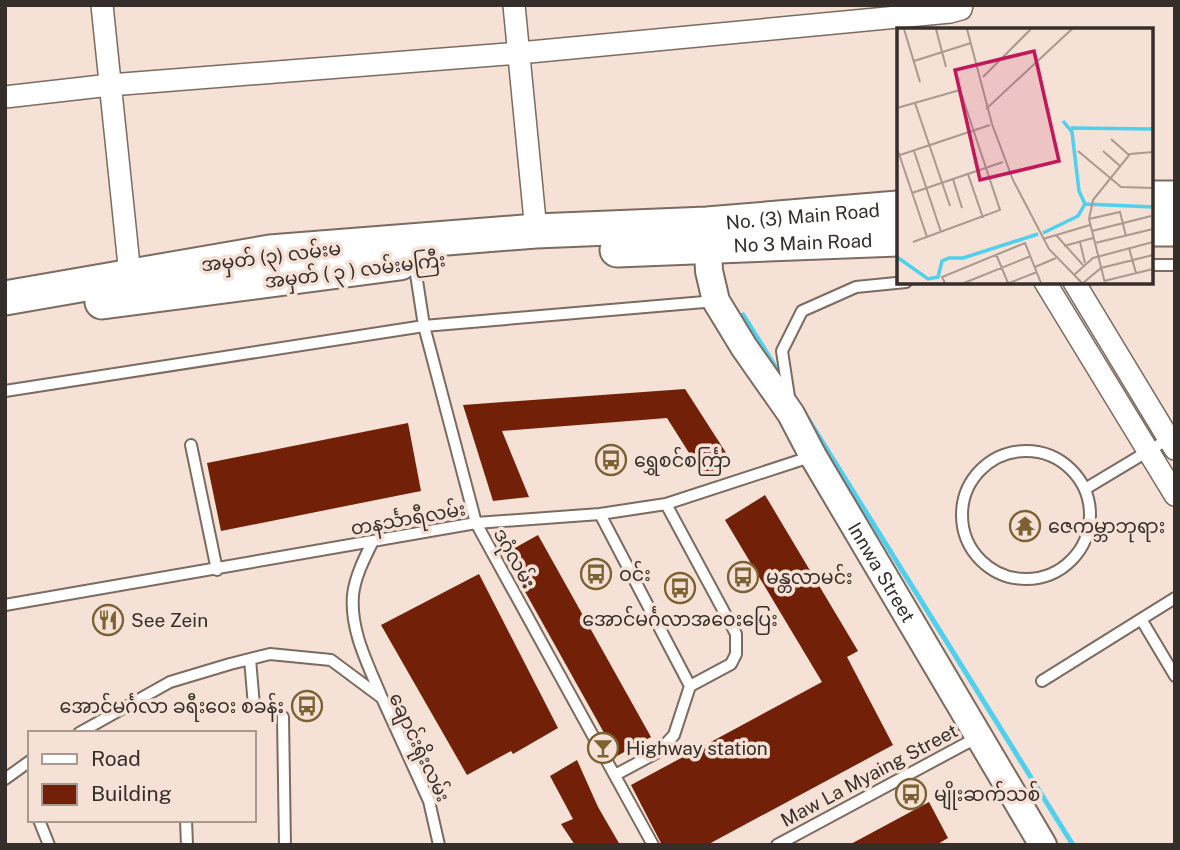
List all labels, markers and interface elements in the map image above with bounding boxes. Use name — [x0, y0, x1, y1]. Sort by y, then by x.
inset map — [897, 28, 1152, 284]
street label: No. (3) Main Road — [725, 199, 881, 233]
street label: No 3 Main Road — [733, 229, 873, 256]
street label: အမှတ် (၃) လမ်းမ — [199, 234, 343, 281]
street label: အမှတ် ( ၃ ) လမ်းမကြီး — [263, 245, 448, 298]
bus stop icon: ရွှေစင်စင်္ကြာ — [594, 443, 628, 477]
place label: ရွှေစင်စင်္ကြာ — [634, 446, 731, 476]
street label: တနင်္သာရီလမ်း — [348, 494, 468, 544]
temple icon: ဇေကမ္ဘာဘုရား — [1008, 509, 1042, 543]
place label: ဇေကမ္ဘာဘုရား — [1048, 515, 1165, 543]
street label: Innwa Street — [844, 518, 920, 626]
street label: ဒဂုံလမ်း — [484, 522, 543, 595]
bus stop icon: ဝင်း — [579, 557, 613, 591]
place label: ဝင်း — [619, 560, 651, 585]
bus stop icon: မန္တလာမင်း — [726, 560, 760, 594]
place label: မန္တလာမင်း — [766, 563, 853, 593]
bus stop icon: အောင်မင်္ဂလာအဝေးပြေး — [663, 571, 697, 605]
restaurant icon: See Zein — [91, 603, 125, 637]
place label: အောင်မင်္ဂလာအဝေးပြေး — [582, 605, 778, 635]
place label: See Zein — [131, 609, 208, 631]
street label: ချောင်းရိုးလမ်း — [380, 688, 457, 807]
bus stop icon: အောင်မင်္ဂလာ ခရီးဝေး စခန်း — [290, 689, 324, 723]
place label: အောင်မင်္ဂလာ ခရီးဝေး စခန်း — [59, 692, 284, 722]
street label: Maw La Myaing Street — [777, 719, 961, 831]
legend — [28, 731, 256, 822]
bar icon: Highway station — [586, 731, 620, 765]
place label: Highway station — [626, 737, 768, 759]
text: Road — [91, 746, 141, 771]
bus stop icon: မျိုးဆက်သစ် — [894, 777, 928, 811]
place label: မျိုးဆက်သစ် — [934, 780, 1040, 810]
text: Building — [91, 781, 172, 806]

